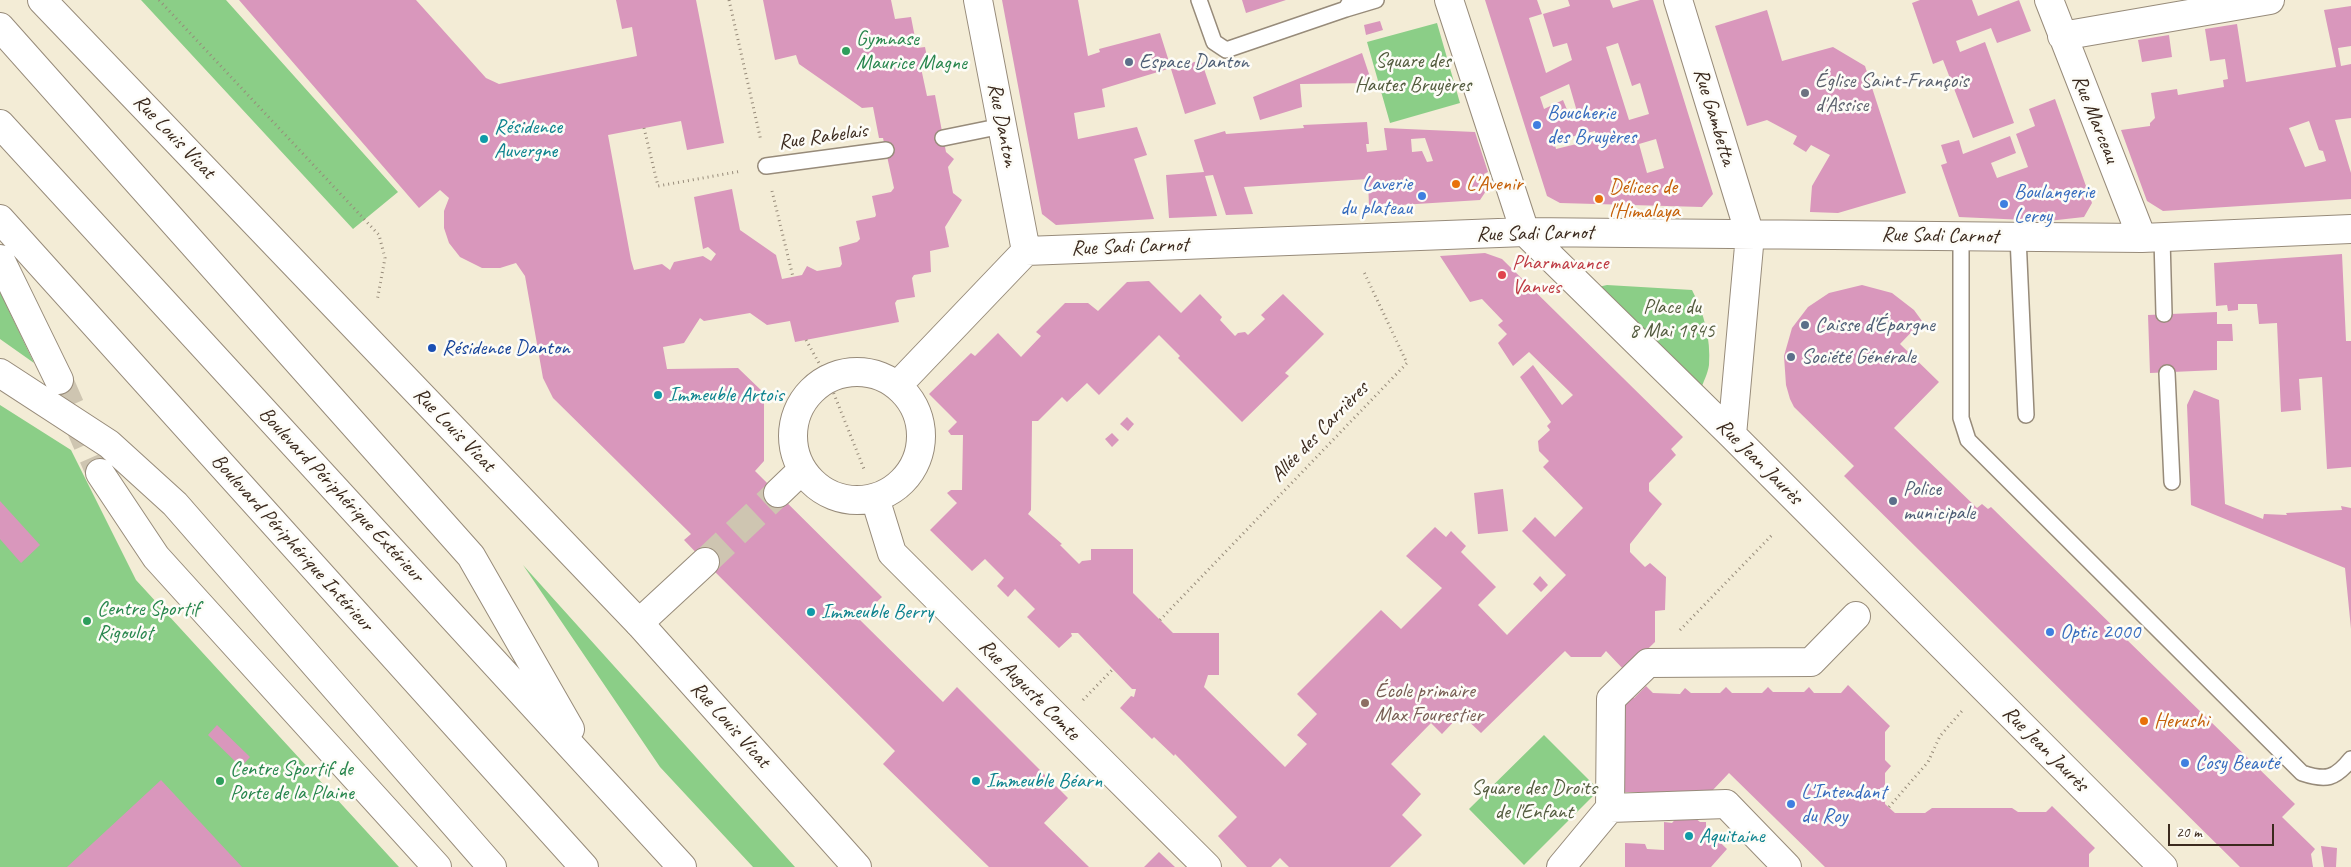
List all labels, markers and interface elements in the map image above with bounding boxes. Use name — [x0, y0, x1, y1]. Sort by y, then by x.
place label: Gymnase Maurice Magne — [856, 26, 967, 76]
marker: Gymnase Maurice Magne — [840, 45, 852, 57]
park label: Square des Hautes Bruyères — [1355, 48, 1471, 98]
place label: Espace Danton — [1139, 49, 1249, 75]
marker: Espace Danton — [1123, 56, 1135, 68]
street label: Rue Gambetta — [1687, 66, 1741, 168]
place label: Église Saint-François d'Assise — [1815, 68, 1968, 118]
street label: Rue Marceau — [2066, 71, 2124, 167]
street label: Rue Danton — [982, 81, 1022, 169]
marker: Église Saint-François d'Assise — [1799, 87, 1811, 99]
street label: Rue Louis Vicat — [128, 90, 220, 184]
place label: Boucherie des Bruyères — [1547, 100, 1636, 150]
place label: Résidence Auvergne — [494, 114, 562, 164]
street label: Rue Rabelais — [777, 118, 869, 156]
marker: Boucherie des Bruyères — [1531, 119, 1543, 131]
marker: Résidence Auvergne — [478, 133, 490, 145]
place label: Laverie du plateau — [1340, 171, 1412, 221]
place label: L'Avenir — [1466, 171, 1523, 197]
place label: Délices de l'Himalaya — [1609, 174, 1680, 224]
marker: L'Avenir — [1450, 178, 1462, 190]
place label: Boulangerie Leroy — [2014, 179, 2094, 229]
marker: Laverie du plateau — [1416, 190, 1428, 202]
marker: Délices de l'Himalaya — [1593, 193, 1605, 205]
marker: Boulangerie Leroy — [1998, 198, 2010, 210]
street label: Rue Sadi Carnot — [1476, 220, 1594, 248]
street label: Rue Sadi Carnot — [1881, 222, 1999, 250]
street label: Rue Sadi Carnot — [1071, 232, 1189, 262]
place label: Pharmavance Vanves — [1512, 250, 1608, 300]
marker: Pharmavance Vanves — [1496, 269, 1508, 281]
park label: Place du 8 Mai 1945 — [1629, 294, 1715, 344]
place label: Caisse d'Épargne — [1815, 312, 1935, 338]
marker: Caisse d'Épargne — [1799, 319, 1811, 331]
place label: Résidence Danton — [442, 335, 570, 361]
marker: Résidence Danton — [426, 342, 438, 354]
place label: Société Générale — [1801, 344, 1916, 370]
marker: Société Générale — [1785, 351, 1797, 363]
street label: Allée des Carrières — [1266, 376, 1374, 488]
place label: Immeuble Artois — [668, 382, 784, 408]
street label: Rue Louis Vicat — [408, 383, 500, 477]
marker: Immeuble Artois — [652, 389, 664, 401]
street label: Boulevard Périphérique Extérieur — [253, 402, 429, 588]
street label: Rue Jean Jaurès — [1711, 414, 1807, 510]
street label: Boulevard Périphérique Intérieur — [206, 449, 378, 637]
place label: Police municipale — [1903, 476, 1975, 526]
marker: Police municipale — [1887, 495, 1899, 507]
place label: Centre Sportif Rigoulot — [97, 596, 200, 646]
place label: Immeuble Berry — [821, 599, 933, 625]
marker: Immeuble Berry — [805, 606, 817, 618]
marker: Centre Sportif Rigoulot — [81, 615, 93, 627]
place label: Optic 2000 — [2060, 619, 2140, 645]
marker: Optic 2000 — [2044, 626, 2056, 638]
street label: Rue Auguste Comte — [973, 634, 1085, 746]
street label: Rue Louis Vicat — [685, 677, 775, 773]
place label: École primaire Max Fourestier — [1375, 678, 1483, 728]
marker: École primaire Max Fourestier — [1359, 697, 1371, 709]
street label: Rue Jean Jaurès — [1997, 701, 2093, 797]
place label: Herushi — [2154, 708, 2209, 734]
marker: Herushi — [2138, 715, 2150, 727]
place label: Cosy Beauté — [2195, 750, 2279, 776]
place label: Centre Sportif de Porte de la Plaine — [230, 756, 354, 806]
marker: Cosy Beauté — [2179, 757, 2191, 769]
place label: Immeuble Béarn — [986, 768, 1102, 794]
marker: Centre Sportif de Porte de la Plaine — [214, 775, 226, 787]
marker: Immeuble Béarn — [970, 775, 982, 787]
park label: Square des Droits de l'Enfant — [1471, 775, 1597, 825]
place label: L'Intendant du Roy — [1801, 779, 1886, 829]
marker: L'Intendant du Roy — [1785, 798, 1797, 810]
scale bar — [2171, 814, 2277, 846]
place label: Aquitaine — [1699, 823, 1764, 849]
text: 20 m — [2176, 823, 2202, 842]
marker: Aquitaine — [1683, 830, 1695, 842]

